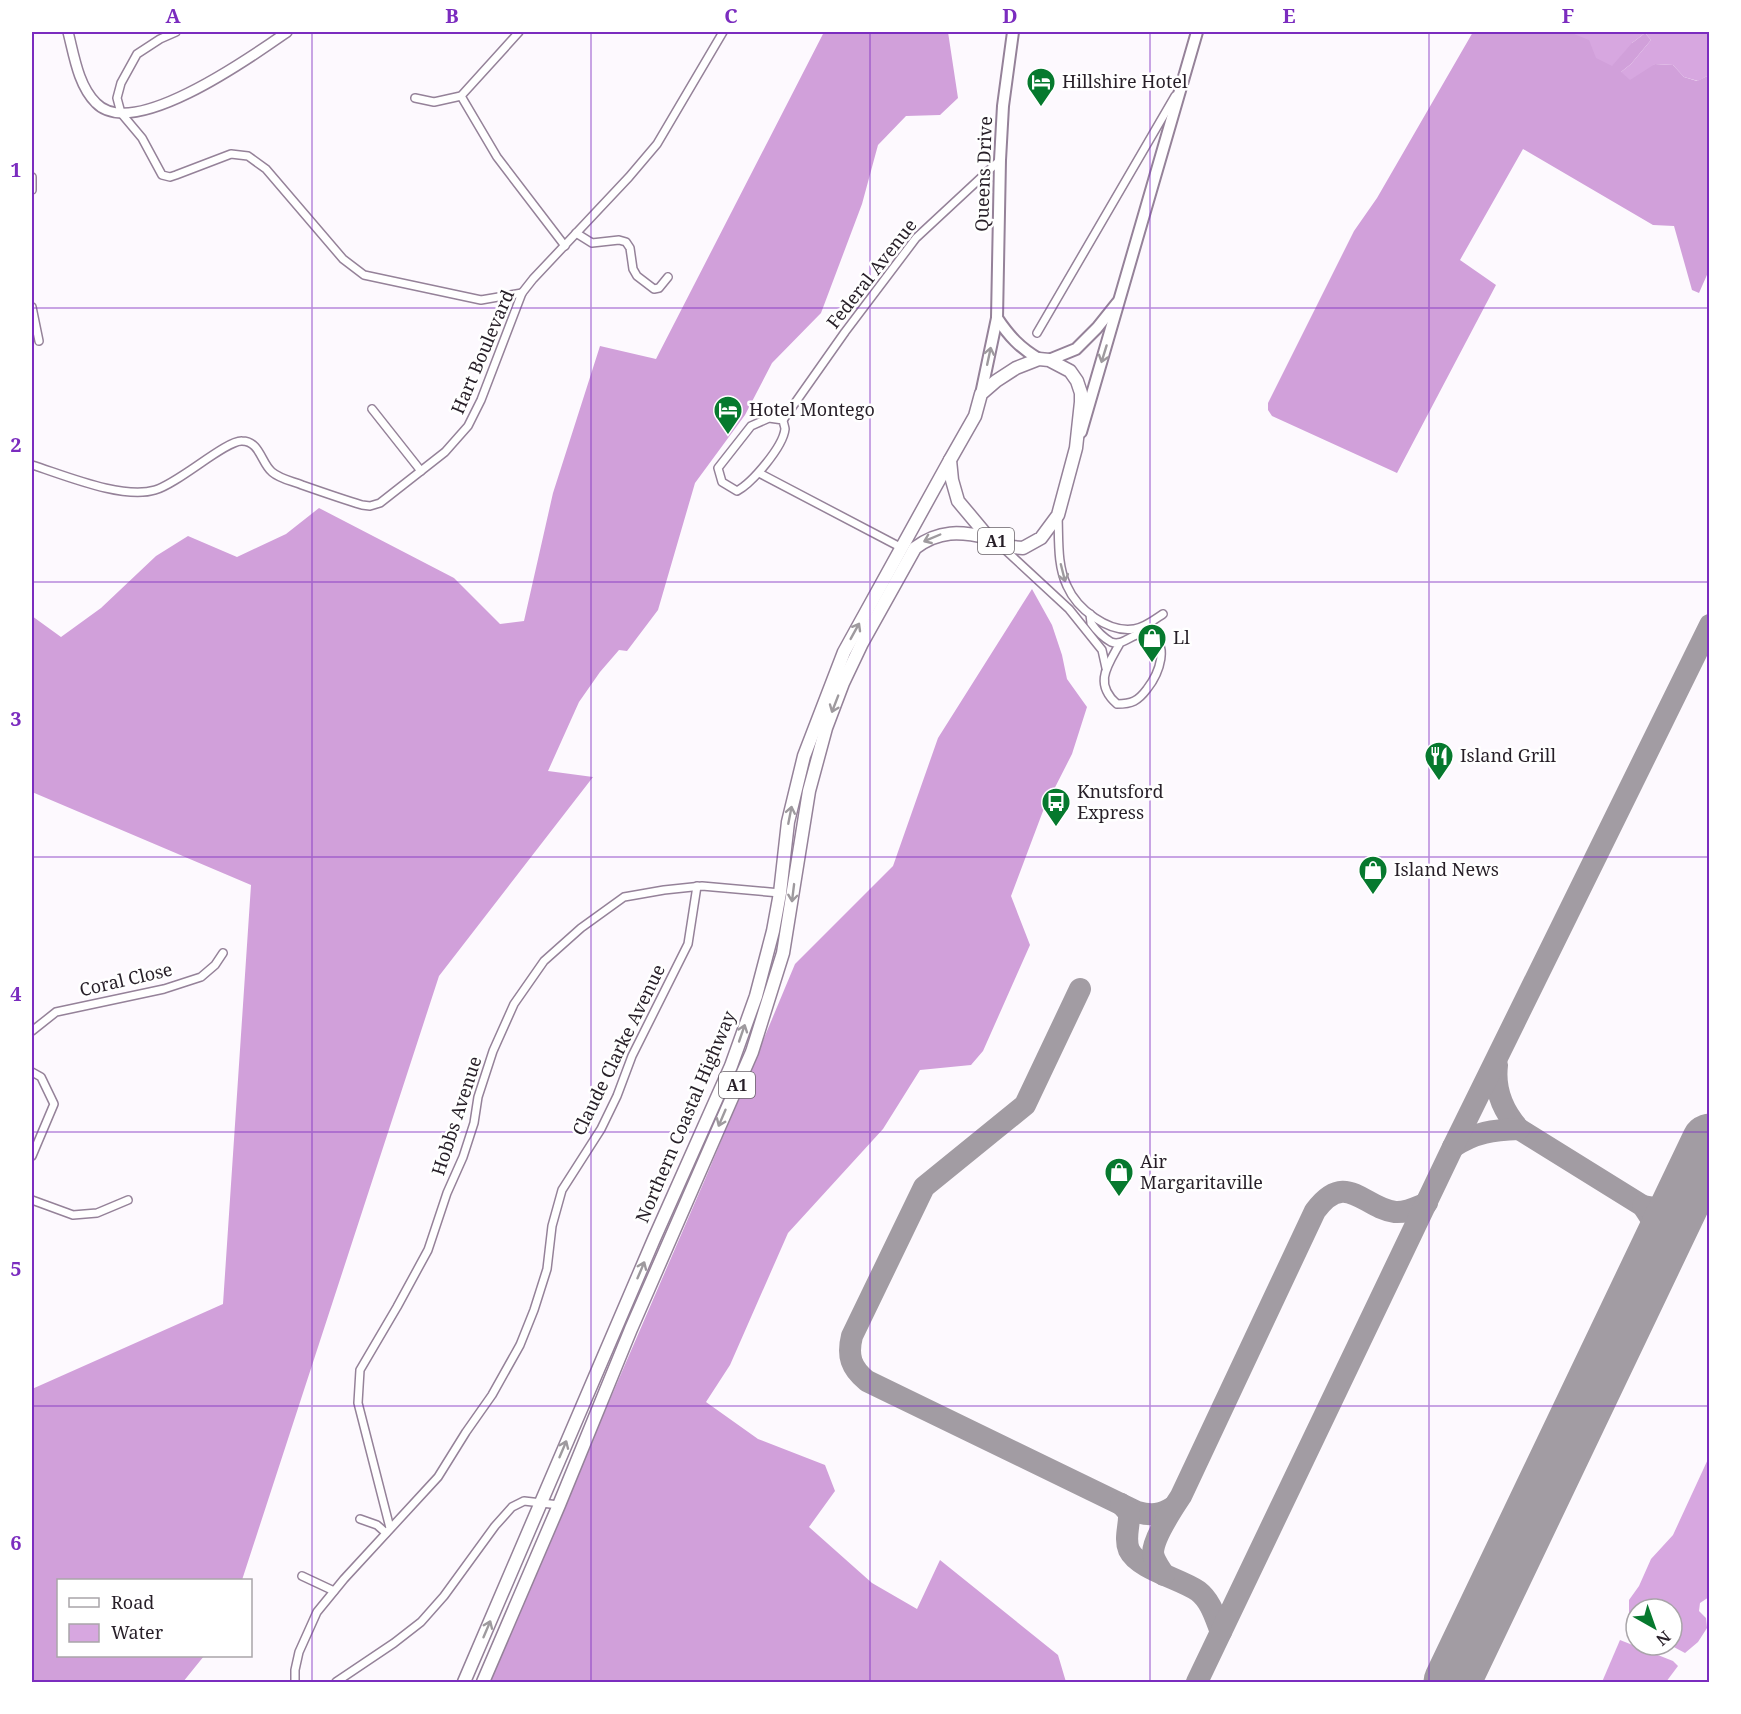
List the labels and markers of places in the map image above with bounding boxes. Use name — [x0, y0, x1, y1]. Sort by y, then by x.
hotel icon: Hillshire Hotel — [1025, 66, 1057, 108]
place label: Hillshire Hotel — [1062, 69, 1188, 93]
hotel icon: Hotel Montego — [712, 394, 744, 436]
place label: Hotel Montego — [749, 397, 875, 421]
shop icon: Ll — [1136, 622, 1168, 664]
place label: Ll — [1173, 625, 1190, 649]
restaurant icon: Island Grill — [1423, 740, 1455, 782]
place label: Island Grill — [1460, 743, 1556, 767]
place label: Knutsford Express — [1077, 779, 1164, 824]
bus stop icon: Knutsford Express — [1040, 786, 1072, 828]
shop icon: Island News — [1357, 854, 1389, 896]
place label: Island News — [1394, 857, 1499, 881]
place label: Air Margaritaville — [1140, 1149, 1263, 1194]
shop icon: Air Margaritaville — [1103, 1156, 1135, 1198]

